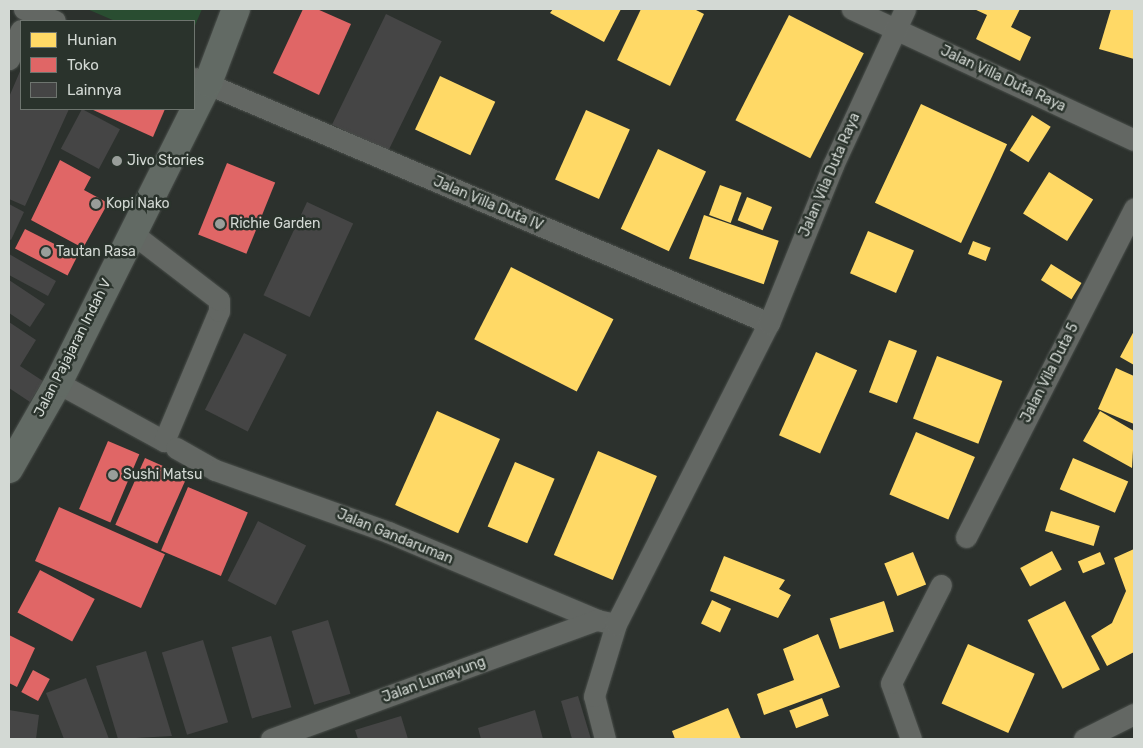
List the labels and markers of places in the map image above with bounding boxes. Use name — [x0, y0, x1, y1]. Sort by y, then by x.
place label: Jivo Stories — [127, 153, 204, 169]
marker: Jivo Stories — [111, 155, 123, 167]
place label: Kopi Nako — [106, 196, 170, 212]
marker: Kopi Nako — [90, 198, 102, 210]
place label: Richie Garden — [230, 216, 321, 232]
marker: Richie Garden — [214, 218, 226, 230]
place label: Tautan Rasa — [56, 244, 136, 260]
marker: Tautan Rasa — [40, 246, 52, 258]
place label: Sushi Matsu — [123, 467, 202, 483]
marker: Sushi Matsu — [107, 469, 119, 481]

